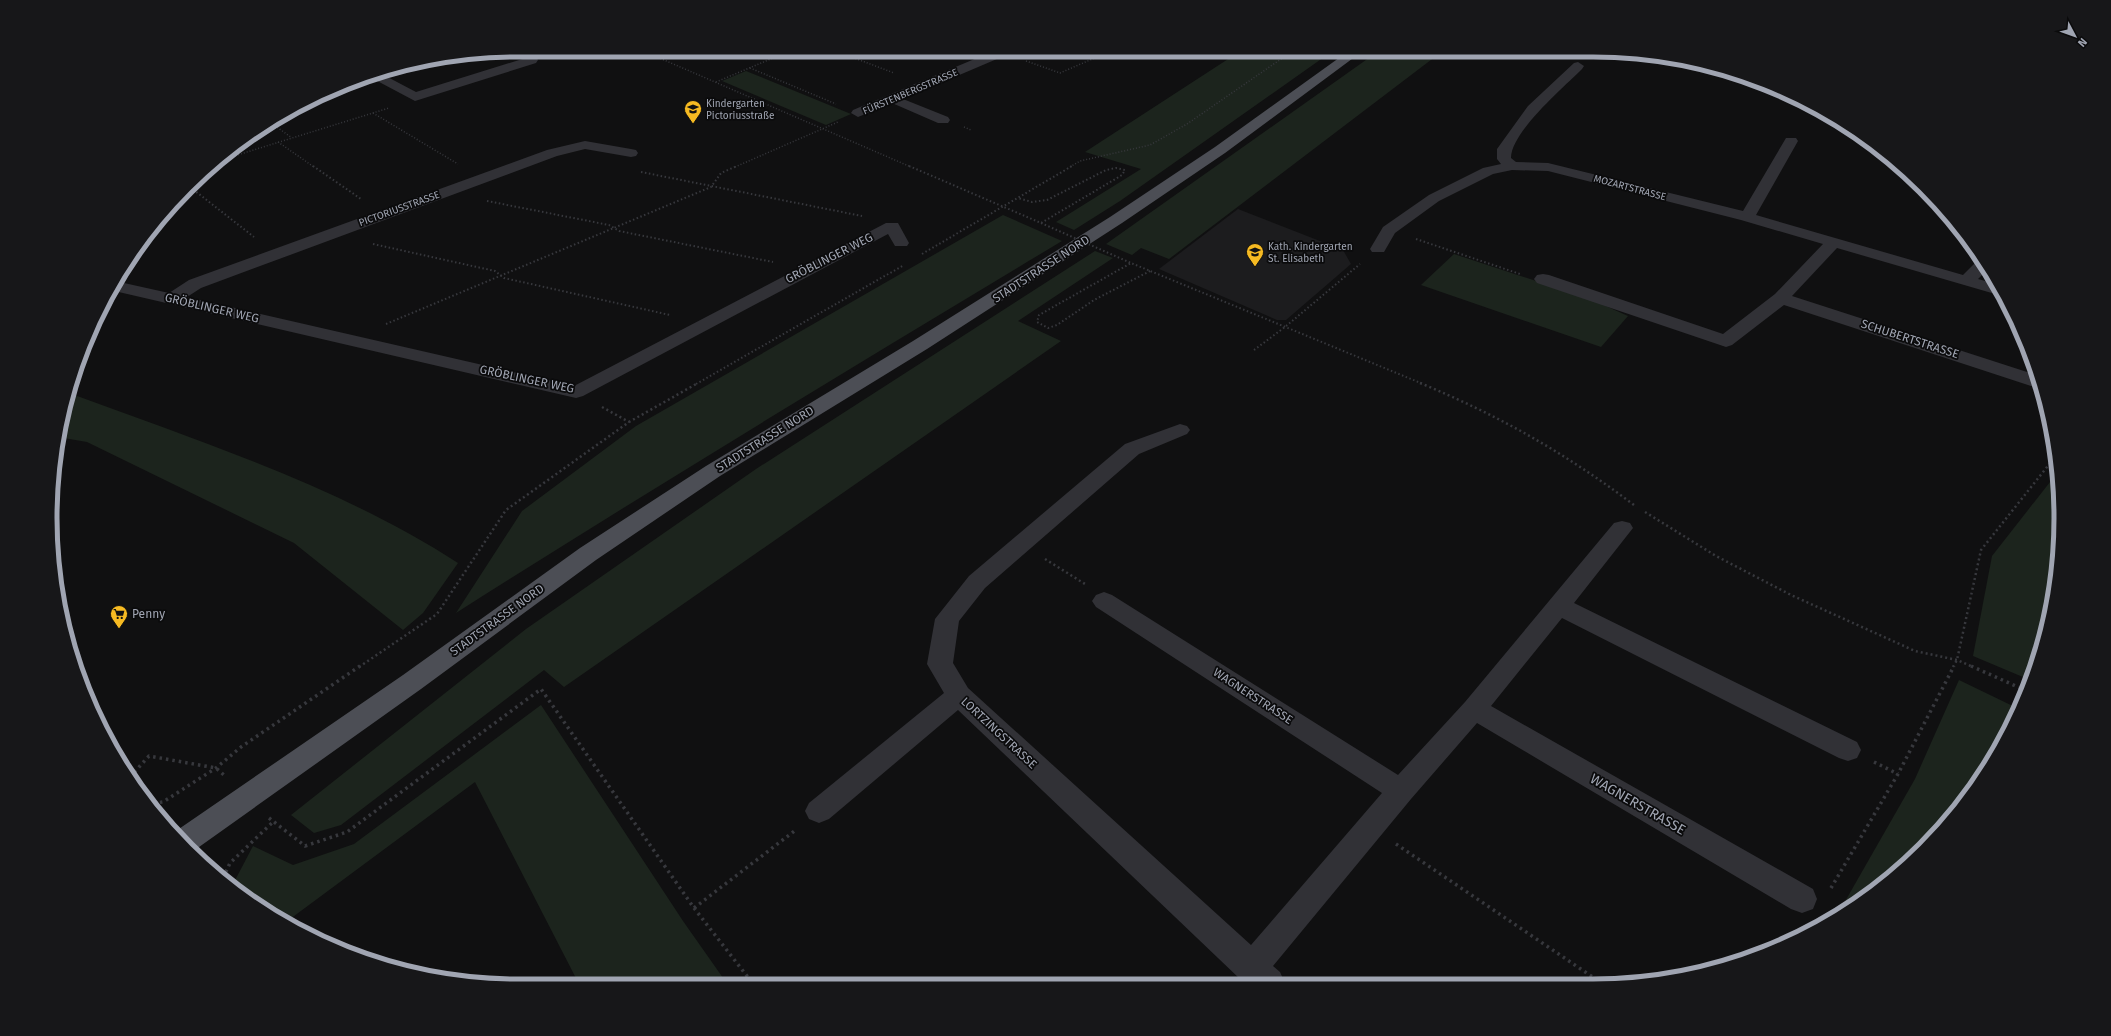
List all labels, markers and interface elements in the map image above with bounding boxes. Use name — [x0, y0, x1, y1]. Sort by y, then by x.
north arrow — [2055, 16, 2095, 56]
text: N — [2075, 35, 2089, 49]
street label: FÜRSTENBERGSTRASSE — [860, 65, 960, 117]
place label: Kindergarten Pictoriusstraße — [706, 98, 774, 122]
school or university icon: Kindergarten Pictoriusstraße — [683, 99, 703, 124]
street label: MOZARTSTRASSE — [1592, 173, 1667, 203]
street label: PICTORIUSSTRASSE — [357, 189, 441, 229]
street label: GRÖBLINGER WEG — [782, 228, 875, 286]
street label: STADTSTRASSE NORD — [990, 232, 1092, 306]
place label: Kath. Kindergarten St. Elisabeth — [1268, 241, 1353, 265]
school or university icon: Kath. Kindergarten St. Elisabeth — [1245, 242, 1265, 267]
street label: GRÖBLINGER WEG — [164, 288, 261, 326]
street label: SCHUBERTSTRASSE — [1859, 317, 1961, 361]
street label: GRÖBLINGER WEG — [478, 360, 576, 396]
street label: STADTSTRASSE NORD — [714, 403, 817, 475]
street label: STADTSTRASSE NORD — [447, 581, 547, 659]
supermarket icon: Penny — [109, 604, 129, 629]
place label: Penny — [132, 607, 165, 621]
street label: WAGNERSTRASSE — [1211, 665, 1295, 727]
street label: LORTZINGSTRASSE — [958, 694, 1040, 772]
street label: WAGNERSTRASSE — [1587, 770, 1688, 839]

